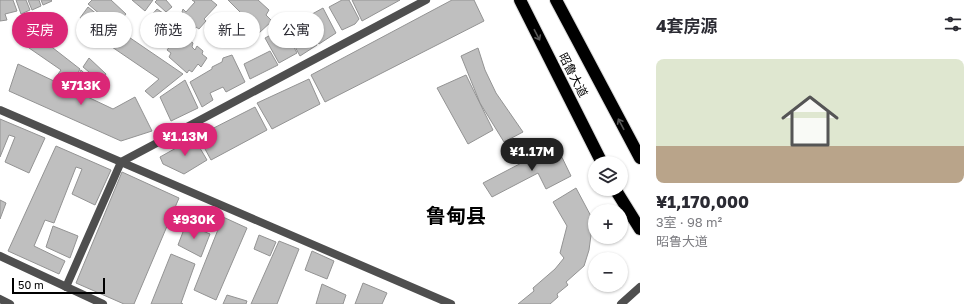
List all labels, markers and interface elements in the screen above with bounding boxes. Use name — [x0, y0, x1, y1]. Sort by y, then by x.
chip: 买房 — [12, 12, 68, 48]
chip: 租房 — [76, 12, 132, 48]
chip: 筛选 — [140, 12, 196, 48]
chip: 新上 — [204, 12, 260, 48]
chip: 公寓 — [268, 12, 324, 48]
icon: filters — [942, 13, 964, 35]
text: 4套房源 — [656, 15, 718, 36]
one-way arrow — [534, 29, 542, 41]
street label: 昭鲁大道 — [556, 50, 591, 100]
pin: ¥713K — [53, 72, 109, 106]
text: ¥713K — [61, 77, 101, 93]
icon: home — [774, 85, 846, 157]
one-way arrow — [617, 118, 625, 130]
pin: ¥1.13M — [152, 123, 218, 157]
text: ¥1.13M — [162, 128, 208, 144]
pin: ¥1.17M — [499, 138, 565, 172]
text: ¥1.17M — [510, 143, 554, 159]
map controls — [588, 156, 628, 292]
button: layers — [588, 156, 628, 196]
text: ¥1,170,000 — [656, 191, 749, 212]
district label: 鲁甸县 — [426, 203, 486, 227]
button: + — [588, 204, 628, 244]
pin: ¥930K — [166, 206, 222, 240]
text: ¥930K — [173, 211, 215, 227]
text: 3室 · 98 m² — [656, 214, 722, 230]
text: 昭鲁大道 — [656, 233, 708, 249]
button: − — [588, 252, 628, 292]
scale bar — [12, 276, 105, 295]
text: 50 m — [18, 278, 44, 291]

